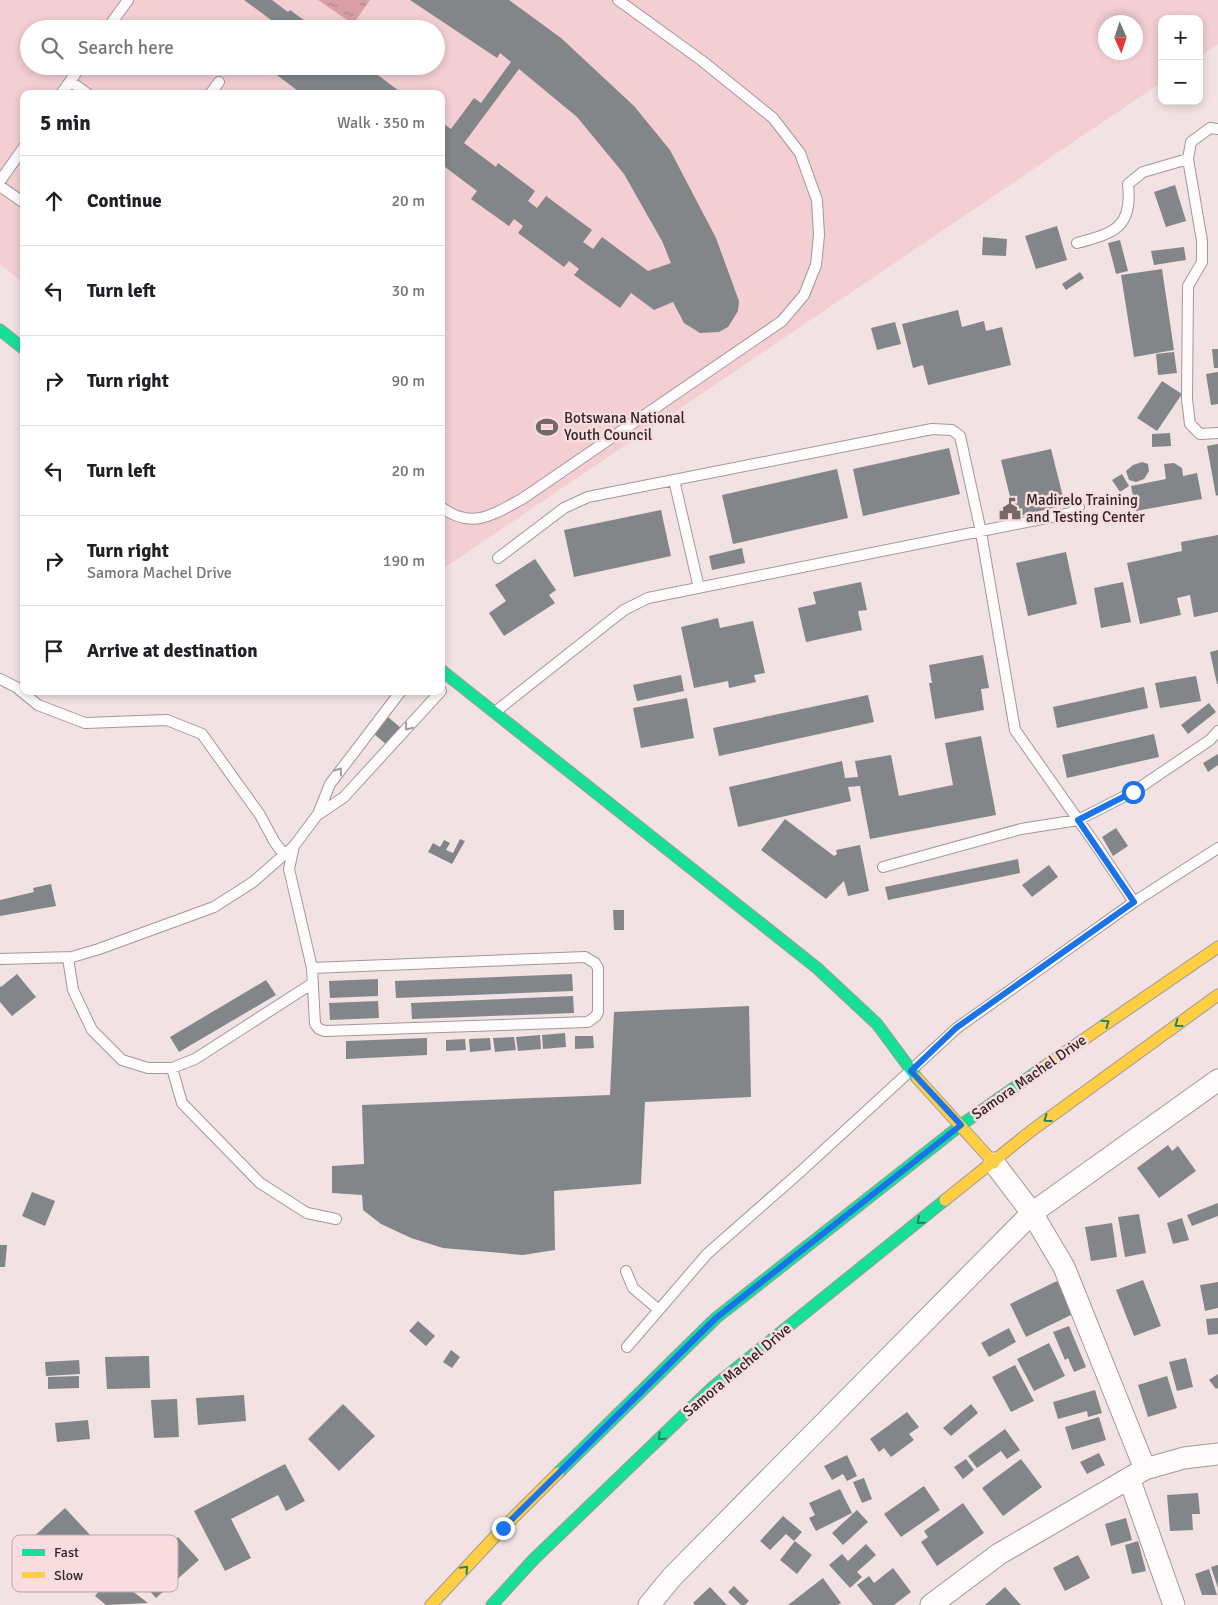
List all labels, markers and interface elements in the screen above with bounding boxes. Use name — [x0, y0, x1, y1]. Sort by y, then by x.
north arrow — [1098, 15, 1143, 60]
map controls — [1158, 15, 1203, 105]
button: + — [1158, 15, 1203, 60]
search box — [20, 20, 445, 75]
icon: search — [38, 34, 66, 62]
text: Search here — [78, 36, 174, 60]
button: − — [1158, 60, 1203, 105]
text: 5 min — [40, 110, 91, 136]
text: Walk · 350 m — [337, 113, 425, 133]
icon: ahead — [40, 187, 68, 215]
text: Continue — [87, 189, 162, 213]
text: 20 m — [391, 191, 425, 211]
icon: left — [40, 277, 68, 305]
text: Turn left — [87, 279, 156, 303]
text: 30 m — [391, 281, 425, 301]
icon: right — [40, 367, 68, 395]
text: Turn right — [87, 369, 169, 393]
text: 90 m — [391, 371, 425, 391]
place label: Botswana National Youth Council — [564, 409, 685, 444]
sports icon: Botswana National Youth Council — [534, 414, 560, 440]
icon: left — [40, 457, 68, 485]
text: Turn left — [87, 459, 156, 483]
text: 20 m — [391, 461, 425, 481]
place label: Madirelo Training and Testing Center — [1026, 491, 1145, 526]
public building icon: Madirelo Training and Testing Center — [997, 496, 1023, 522]
text: Turn right — [87, 539, 169, 563]
icon: right — [40, 547, 68, 575]
text: 190 m — [383, 551, 425, 571]
text: Samora Machel Drive — [87, 563, 232, 583]
icon: arrive — [40, 637, 68, 665]
text: Arrive at destination — [87, 639, 258, 663]
one-way arrow — [406, 721, 414, 730]
one-way arrow — [334, 768, 342, 777]
route start — [1122, 781, 1145, 804]
one-way arrow — [1175, 1018, 1184, 1026]
one-way arrow — [1101, 1020, 1110, 1029]
street label: Samora Machel Drive — [968, 1031, 1090, 1123]
one-way arrow — [1044, 1114, 1053, 1122]
one-way arrow — [917, 1216, 926, 1225]
street label: Samora Machel Drive — [679, 1320, 795, 1420]
one-way arrow — [658, 1431, 667, 1440]
route end — [492, 1517, 515, 1540]
legend — [12, 1535, 178, 1592]
text: Fast — [54, 1544, 79, 1561]
one-way arrow — [459, 1566, 468, 1575]
text: Slow — [54, 1567, 83, 1584]

